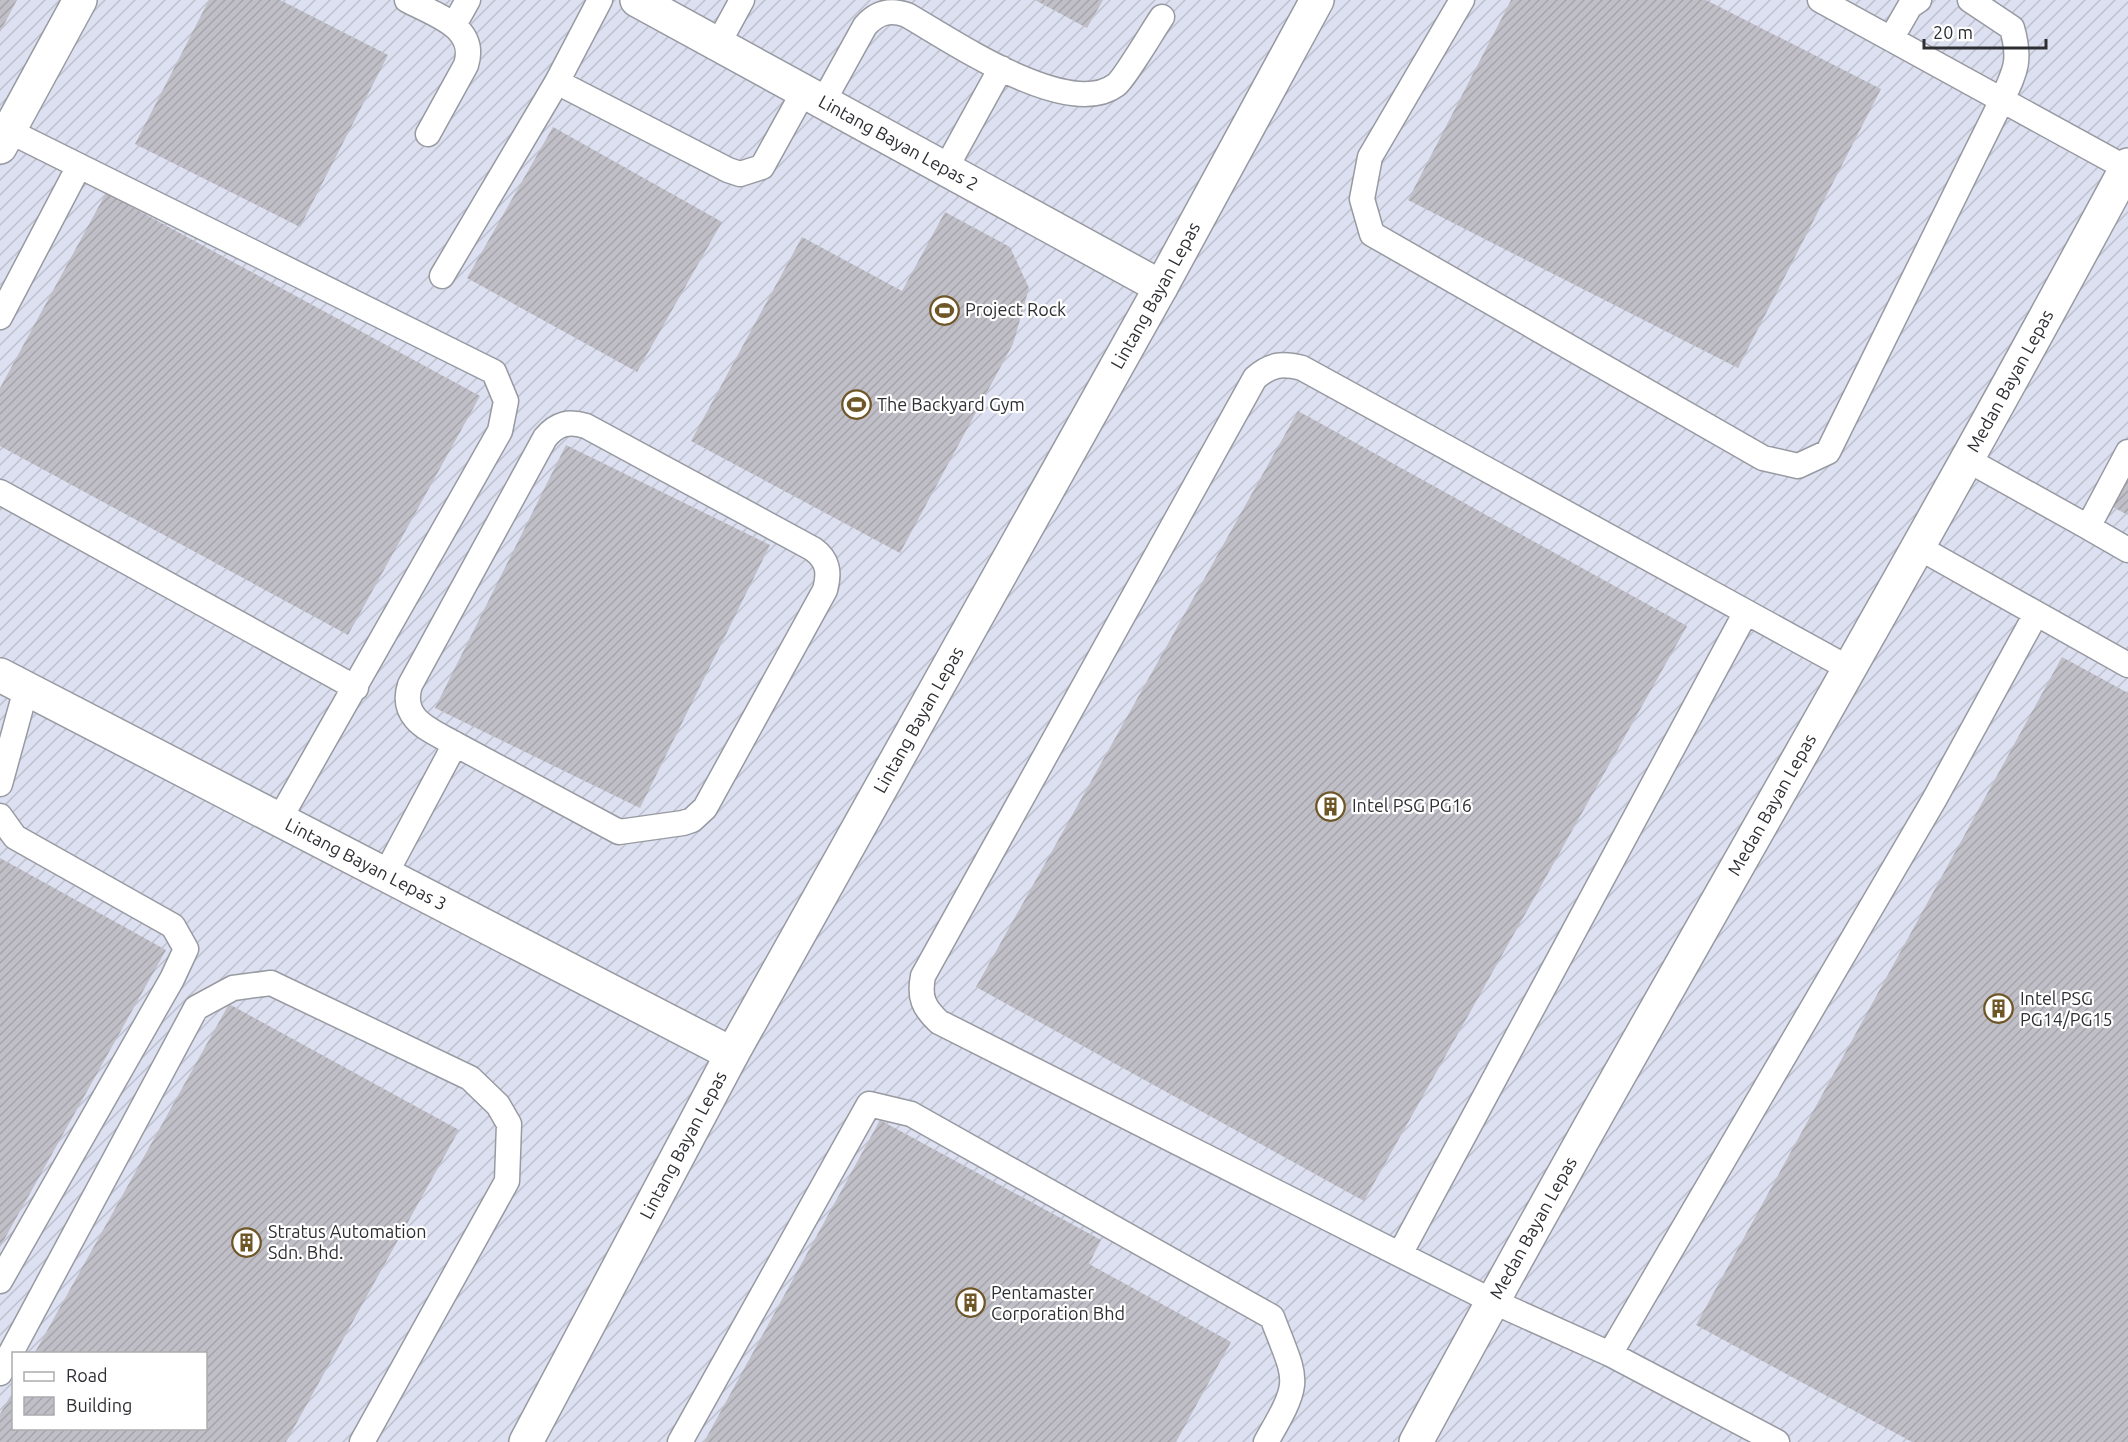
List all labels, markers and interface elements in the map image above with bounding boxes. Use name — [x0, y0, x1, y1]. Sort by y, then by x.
scale bar — [1924, 12, 2046, 50]
text: 20 m — [1933, 22, 1973, 42]
street label: Lintang Bayan Lepas 2 — [816, 91, 982, 194]
street label: Lintang Bayan Lepas — [1106, 218, 1203, 372]
sports icon: Project Rock — [928, 294, 960, 326]
place label: Project Rock — [965, 299, 1066, 319]
street label: Medan Bayan Lepas — [1962, 306, 2057, 455]
sports icon: The Backyard Gym — [840, 389, 872, 421]
place label: The Backyard Gym — [877, 394, 1025, 414]
street label: Lintang Bayan Lepas — [869, 643, 967, 796]
street label: Medan Bayan Lepas — [1723, 730, 1819, 879]
building icon: Intel PSG PG16 — [1315, 790, 1347, 822]
place label: Intel PSG PG16 — [1352, 795, 1472, 815]
street label: Lintang Bayan Lepas 3 — [282, 814, 450, 914]
place label: Intel PSG PG14/PG15 — [2020, 988, 2113, 1029]
building icon: Intel PSG PG14/PG15 — [1983, 993, 2015, 1025]
street label: Lintang Bayan Lepas — [635, 1067, 730, 1222]
street label: Medan Bayan Lepas — [1485, 1153, 1580, 1302]
place label: Stratus Automation Sdn. Bhd. — [268, 1221, 426, 1262]
building icon: Stratus Automation Sdn. Bhd. — [231, 1226, 263, 1258]
place label: Pentamaster Corporation Bhd — [991, 1282, 1125, 1323]
building icon: Pentamaster Corporation Bhd — [954, 1287, 986, 1319]
legend — [12, 1352, 207, 1430]
text: Road — [66, 1365, 108, 1385]
text: Building — [66, 1395, 132, 1415]

